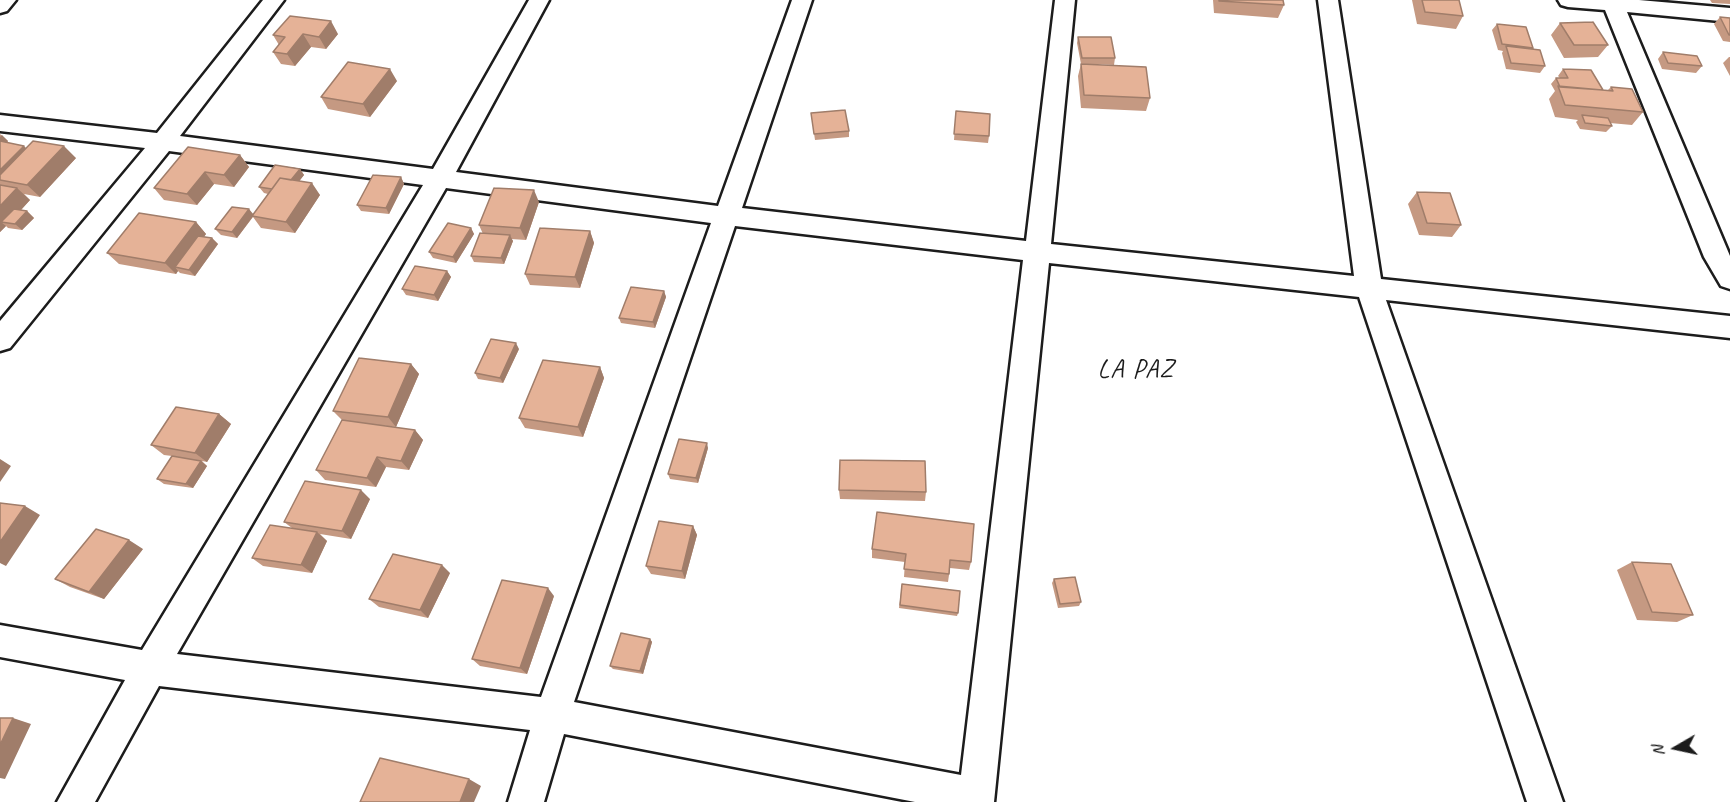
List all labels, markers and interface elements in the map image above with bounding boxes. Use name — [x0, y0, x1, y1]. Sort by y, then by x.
district label: LA PAZ — [1097, 354, 1175, 386]
north arrow — [1646, 718, 1706, 778]
text: N — [1648, 744, 1669, 757]

